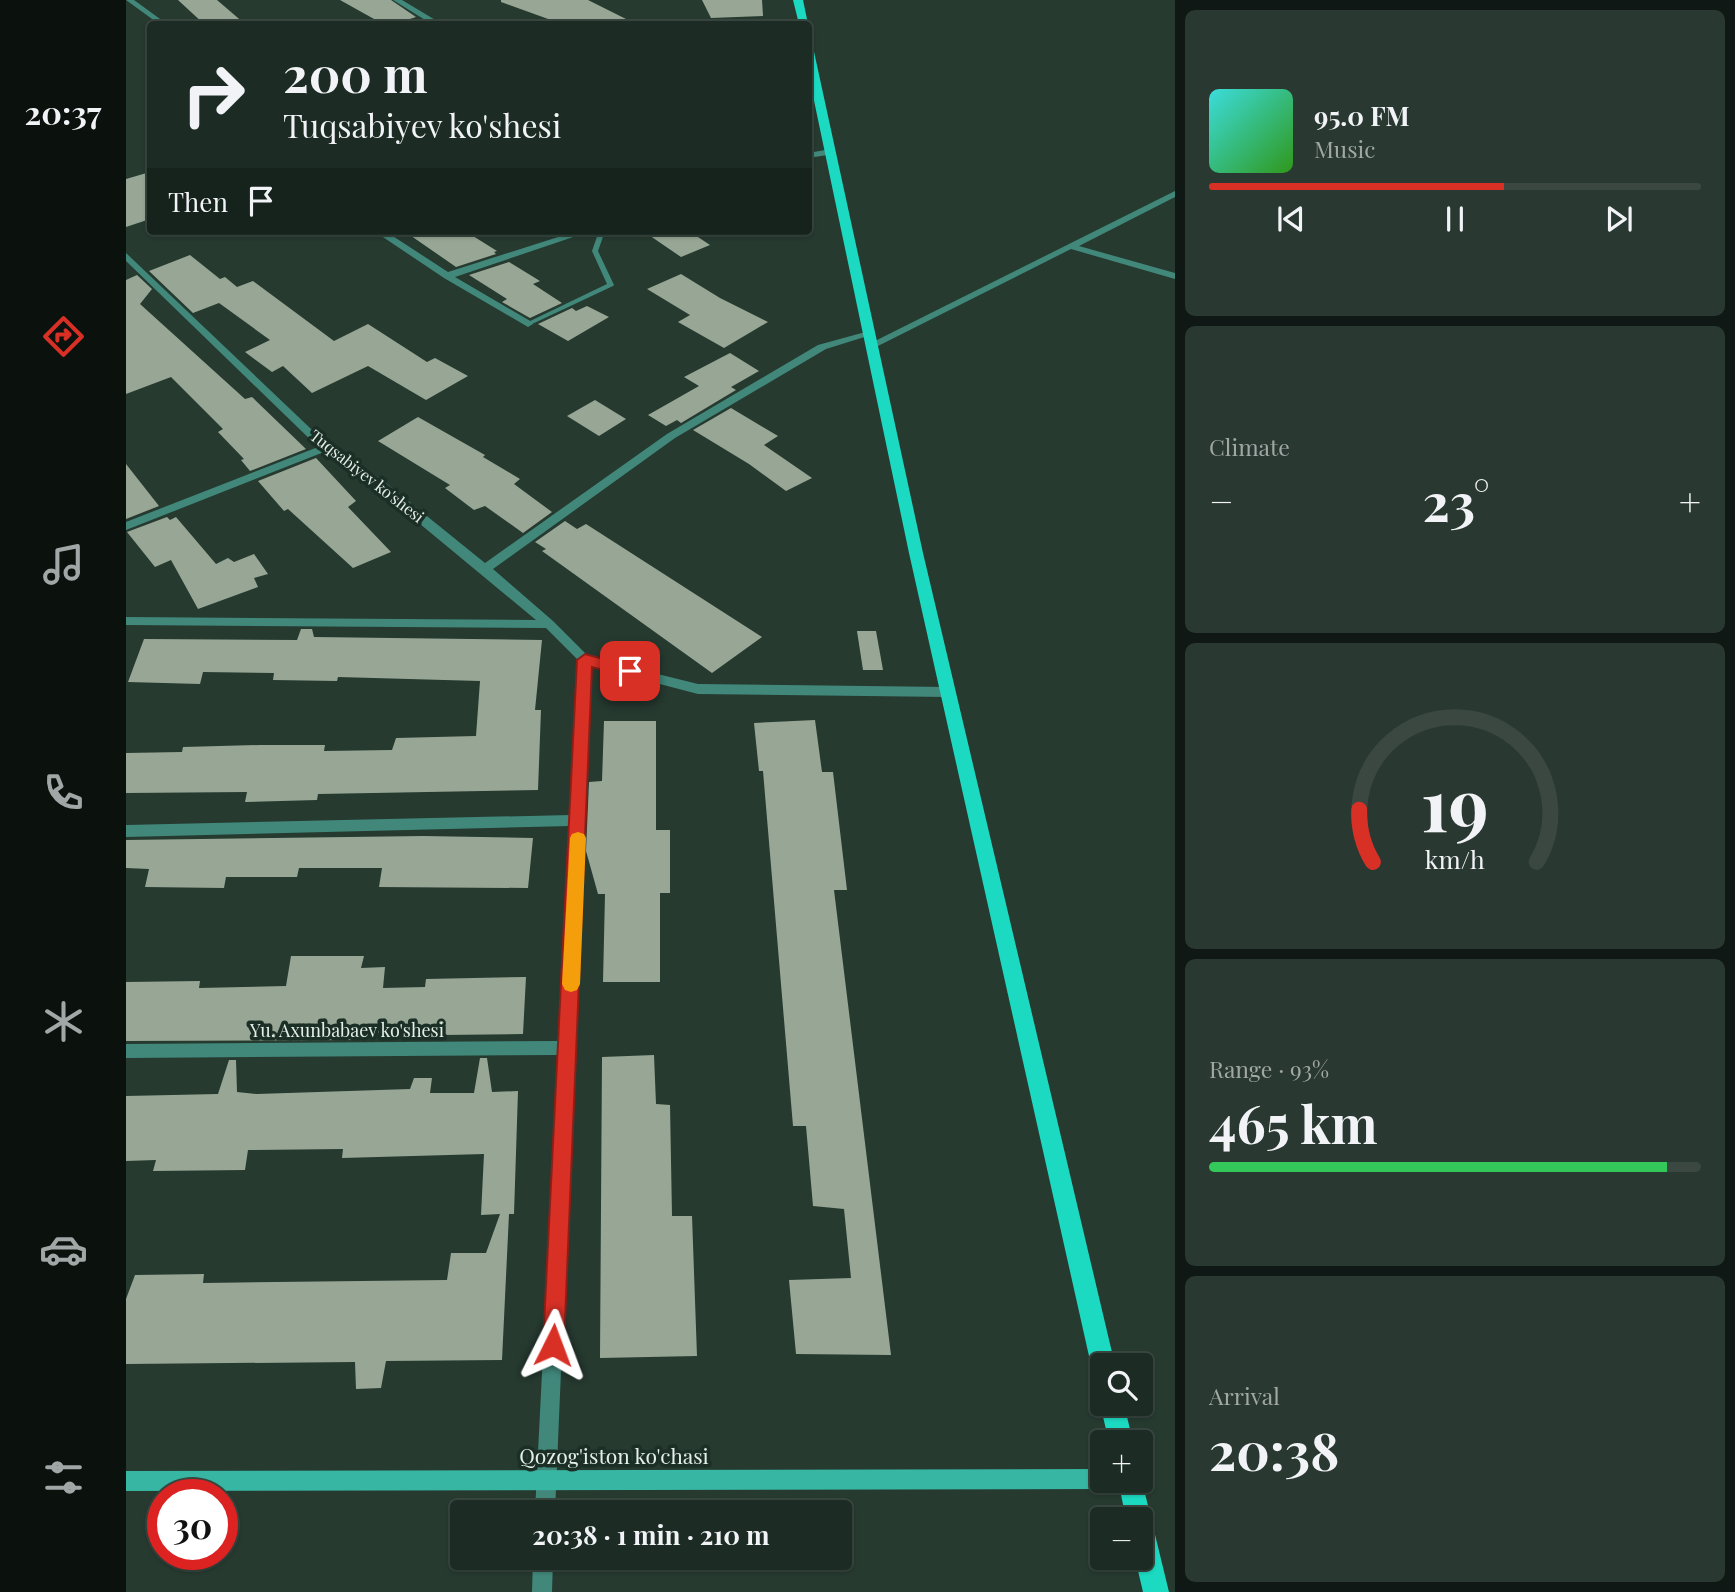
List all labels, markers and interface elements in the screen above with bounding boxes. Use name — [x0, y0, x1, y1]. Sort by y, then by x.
text: 200 m — [283, 40, 428, 105]
icon: right — [168, 49, 259, 140]
text: 20:37 — [25, 90, 101, 133]
text: 95.0 FM — [1314, 98, 1410, 133]
text: Tuqsabiyev ko'shesi — [283, 103, 561, 146]
text: Music — [1314, 133, 1375, 164]
icon: arrive — [242, 182, 280, 220]
text: Then — [168, 184, 228, 219]
icon: previous — [1272, 200, 1310, 238]
icon: pause — [1436, 200, 1474, 238]
icon: next — [1600, 200, 1638, 238]
icon: directions — [39, 312, 88, 361]
street label: Tuqsabiyev ko'shesi — [306, 424, 429, 527]
text: Climate — [1209, 431, 1290, 462]
text: 23° — [1423, 466, 1490, 535]
text: − — [1209, 475, 1234, 526]
text: + — [1679, 475, 1701, 526]
icon: music — [39, 540, 88, 589]
pin — [600, 641, 660, 701]
icon: arrive — [611, 652, 649, 690]
text: 19 — [1421, 753, 1489, 850]
icon: phone — [39, 768, 88, 817]
text: km/h — [1425, 842, 1485, 875]
icon: climate — [39, 997, 88, 1046]
street label: Yu. Axunbabaev ko'shesi — [249, 1018, 444, 1042]
text: Range · 93% — [1209, 1053, 1329, 1084]
text: 465 km — [1209, 1088, 1378, 1157]
icon: car — [39, 1225, 88, 1274]
position arrow — [516, 1308, 590, 1382]
map controls — [1090, 1353, 1153, 1570]
button: search — [1090, 1353, 1153, 1416]
text: Arrival — [1209, 1380, 1280, 1411]
text: 20:38 — [1209, 1415, 1339, 1484]
button: + — [1090, 1430, 1153, 1493]
street label: Qozog'iston ko'chasi — [519, 1441, 709, 1469]
icon: filters — [39, 1453, 88, 1502]
speed limit sign: 30 — [147, 1479, 238, 1570]
button: − — [1090, 1507, 1153, 1570]
text: 20:38 · 1 min · 210 m — [532, 1517, 770, 1552]

